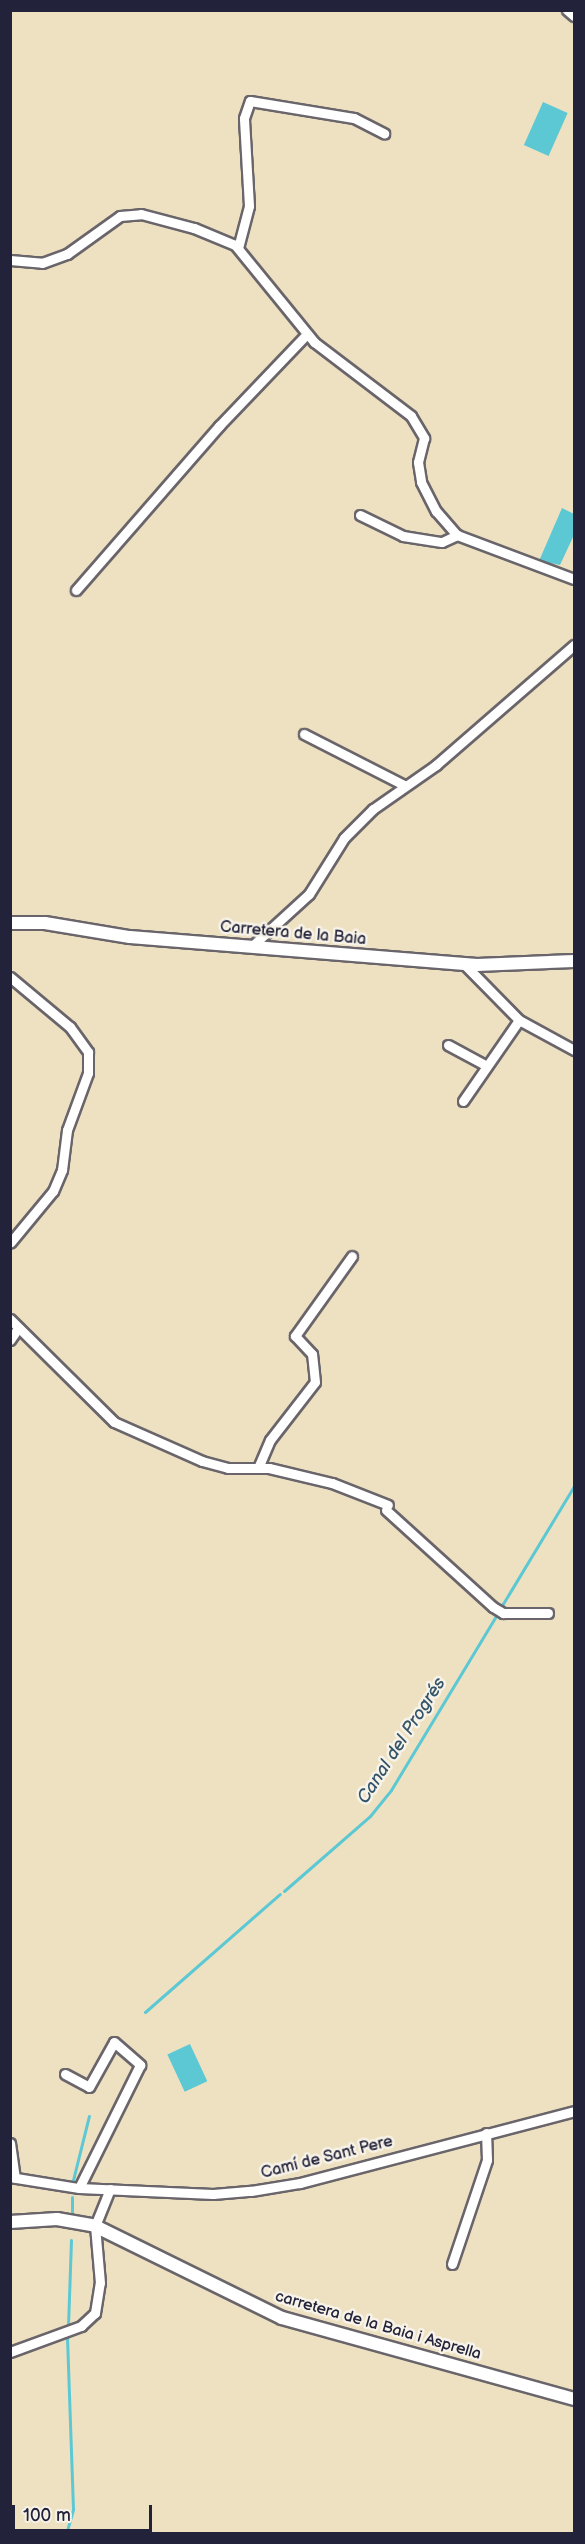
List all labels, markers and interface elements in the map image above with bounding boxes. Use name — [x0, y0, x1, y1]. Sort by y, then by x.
street label: Carretera de la Baia — [219, 918, 367, 950]
water label: Canal del Progrés — [353, 1674, 451, 1808]
street label: Camí de Sant Pere — [259, 2132, 395, 2184]
street label: carretera de la Baia i Asprella — [273, 2287, 483, 2365]
scale bar — [15, 2493, 154, 2531]
text: 100 m — [23, 2505, 71, 2526]

